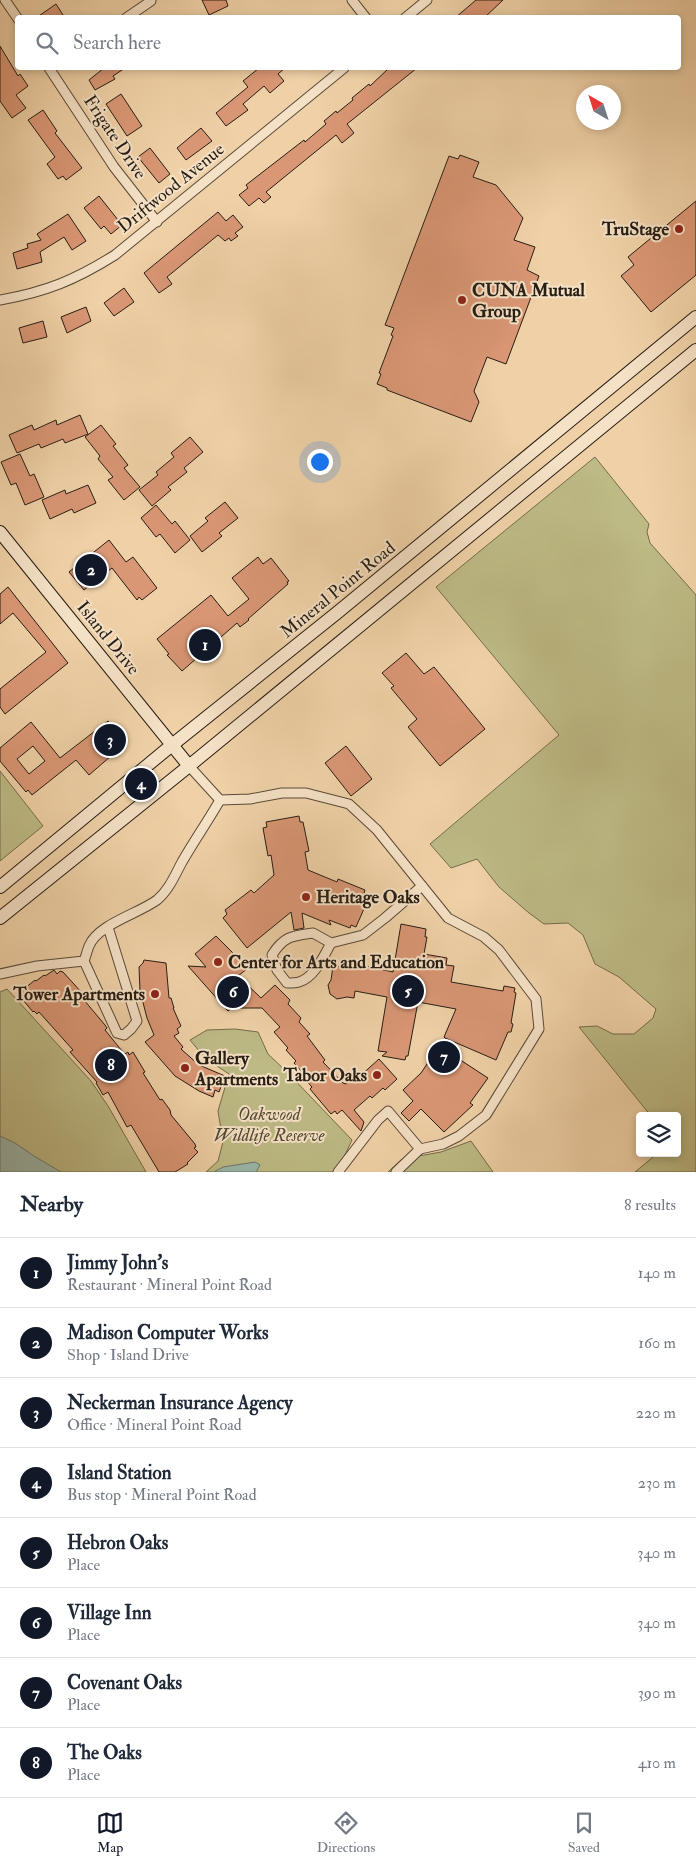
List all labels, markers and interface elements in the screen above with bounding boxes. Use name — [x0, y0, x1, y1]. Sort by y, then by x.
search box — [15, 15, 681, 70]
icon: search — [33, 29, 61, 57]
text: Search here — [73, 31, 161, 55]
north arrow — [576, 85, 621, 130]
street label: Frigate Drive — [78, 90, 152, 184]
street label: Driftwood Avenue — [113, 138, 229, 238]
place label: TruStage — [601, 218, 669, 241]
marker: TruStage — [673, 223, 685, 235]
place label: CUNA Mutual Group — [472, 279, 585, 323]
marker: CUNA Mutual Group — [456, 294, 468, 306]
your location — [307, 449, 333, 475]
street label: Mineral Point Road — [276, 536, 400, 643]
pin: 2 — [75, 551, 107, 589]
street label: Island Drive — [71, 596, 145, 680]
pin: 1 — [189, 626, 221, 664]
pin: 3 — [94, 721, 126, 759]
pin: 4 — [125, 765, 157, 803]
place label: Heritage Oaks — [316, 886, 420, 909]
marker: Heritage Oaks — [300, 891, 312, 903]
place label: Center for Arts and Education — [228, 951, 445, 974]
marker: Center for Arts and Education — [212, 956, 224, 968]
pin: 5 — [392, 972, 424, 1010]
pin: 6 — [217, 973, 249, 1011]
place label: Tower Apartments — [12, 983, 145, 1006]
marker: Tower Apartments — [149, 988, 161, 1000]
pin: 7 — [428, 1038, 460, 1076]
pin: 8 — [95, 1046, 127, 1084]
place label: Gallery Apartments — [194, 1047, 278, 1091]
marker: Gallery Apartments — [179, 1062, 191, 1074]
place label: Tabor Oaks — [283, 1064, 367, 1087]
marker: Tabor Oaks — [371, 1069, 383, 1081]
park label: Oakwood Wildlife Reserve — [213, 1103, 326, 1147]
map controls — [636, 1112, 681, 1157]
button: layers — [636, 1112, 681, 1157]
text: Nearby — [20, 1191, 83, 1218]
text: 8 results — [624, 1195, 676, 1215]
text: Jimmy John's — [67, 1251, 168, 1275]
text: 1 — [33, 1263, 39, 1283]
text: 140 m — [638, 1263, 676, 1283]
text: Restaurant · Mineral Point Road — [67, 1275, 272, 1295]
text: Madison Computer Works — [67, 1321, 268, 1345]
text: 2 — [32, 1333, 40, 1353]
text: 160 m — [638, 1333, 676, 1353]
text: Shop · Island Drive — [67, 1345, 189, 1365]
text: Neckerman Insurance Agency — [67, 1391, 293, 1415]
text: 3 — [33, 1403, 39, 1423]
text: 220 m — [636, 1403, 676, 1423]
text: Office · Mineral Point Road — [67, 1415, 242, 1435]
text: Island Station — [67, 1461, 172, 1485]
text: 4 — [32, 1473, 40, 1493]
text: 230 m — [638, 1473, 676, 1493]
text: Bus stop · Mineral Point Road — [67, 1485, 257, 1505]
text: Hebron Oaks — [67, 1531, 168, 1555]
text: 5 — [32, 1543, 40, 1563]
text: 340 m — [637, 1543, 676, 1563]
text: Place — [67, 1555, 100, 1575]
text: Village Inn — [67, 1601, 152, 1625]
text: 6 — [32, 1613, 40, 1633]
text: 340 m — [637, 1613, 676, 1633]
text: Place — [67, 1625, 100, 1645]
text: Covenant Oaks — [67, 1671, 182, 1695]
text: 7 — [32, 1683, 40, 1703]
text: 390 m — [638, 1683, 676, 1703]
text: Place — [67, 1695, 100, 1715]
text: The Oaks — [67, 1741, 142, 1765]
text: 8 — [32, 1753, 40, 1773]
text: 410 m — [638, 1753, 676, 1773]
text: Place — [67, 1765, 100, 1785]
tab: Map — [96, 1809, 124, 1856]
tab: Directions — [317, 1809, 375, 1856]
tab: Saved — [568, 1809, 600, 1856]

